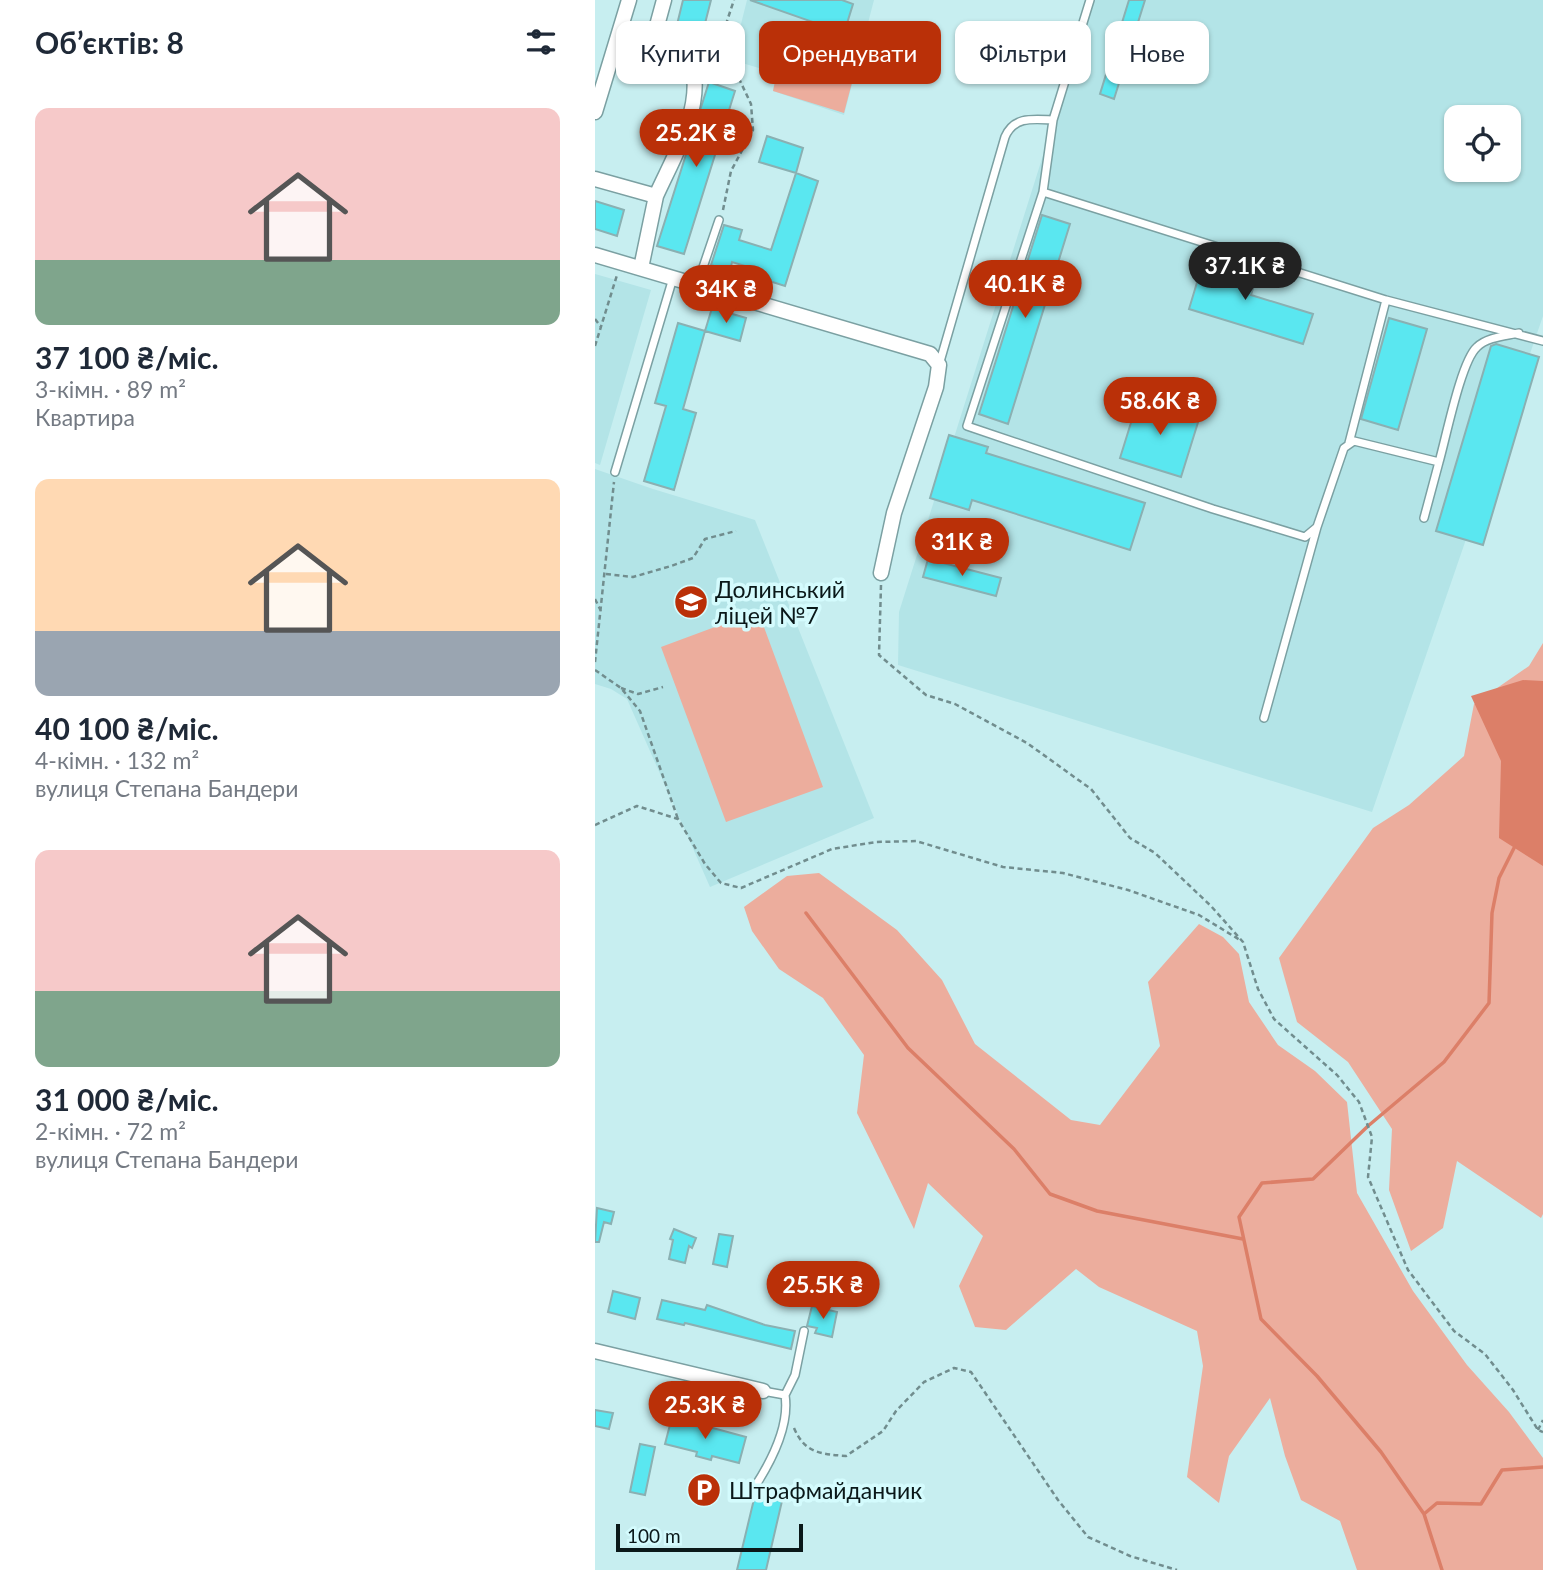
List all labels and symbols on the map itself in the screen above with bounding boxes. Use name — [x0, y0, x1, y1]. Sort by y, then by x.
pin: 25.2K ₴ — [631, 110, 761, 169]
pin: 37.1K ₴ — [1180, 243, 1310, 302]
pin: 40.1K ₴ — [960, 260, 1090, 320]
pin: 34K ₴ — [677, 266, 775, 325]
pin: 58.6K ₴ — [1095, 378, 1225, 437]
pin: 31K ₴ — [913, 518, 1011, 578]
place label: Долинський ліцей №7 — [715, 575, 845, 629]
school or university icon: Долинський ліцей №7 — [672, 583, 710, 621]
pin: 25.5K ₴ — [758, 1262, 888, 1321]
pin: 25.3K ₴ — [640, 1382, 770, 1441]
parking icon: Штрафмайданчик — [685, 1471, 723, 1509]
place label: Штрафмайданчик — [729, 1476, 922, 1504]
scale bar — [616, 1521, 803, 1553]

